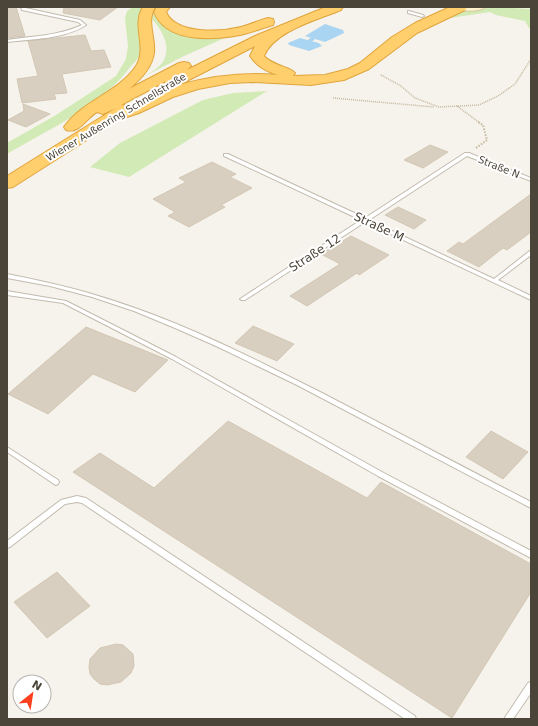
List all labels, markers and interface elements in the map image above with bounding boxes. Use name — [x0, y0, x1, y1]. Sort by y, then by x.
street label: Wiener Außenring Schnellstraße — [44, 71, 188, 163]
street label: Straße N — [477, 154, 521, 180]
street label: Straße M — [352, 209, 406, 245]
street label: Straße 12 — [287, 231, 343, 275]
north arrow — [12, 674, 52, 714]
text: N — [30, 678, 44, 694]

